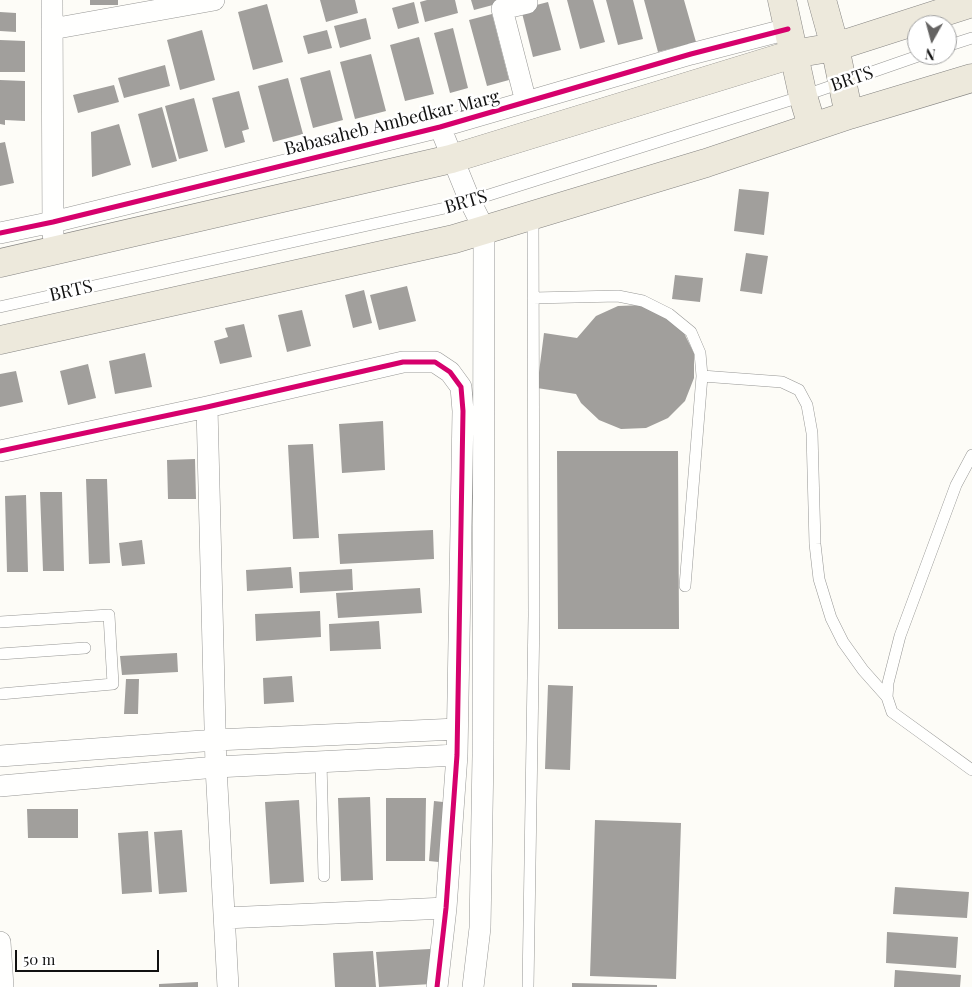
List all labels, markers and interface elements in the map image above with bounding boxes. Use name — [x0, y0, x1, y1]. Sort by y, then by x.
north arrow — [907, 15, 957, 65]
text: N — [924, 44, 936, 64]
street label: BRTS — [828, 62, 876, 96]
street label: Babasaheb Ambedkar Marg — [282, 86, 502, 160]
street label: BRTS — [442, 186, 490, 218]
street label: BRTS — [47, 276, 95, 306]
scale bar — [18, 940, 161, 972]
text: 50 m — [23, 949, 55, 969]

